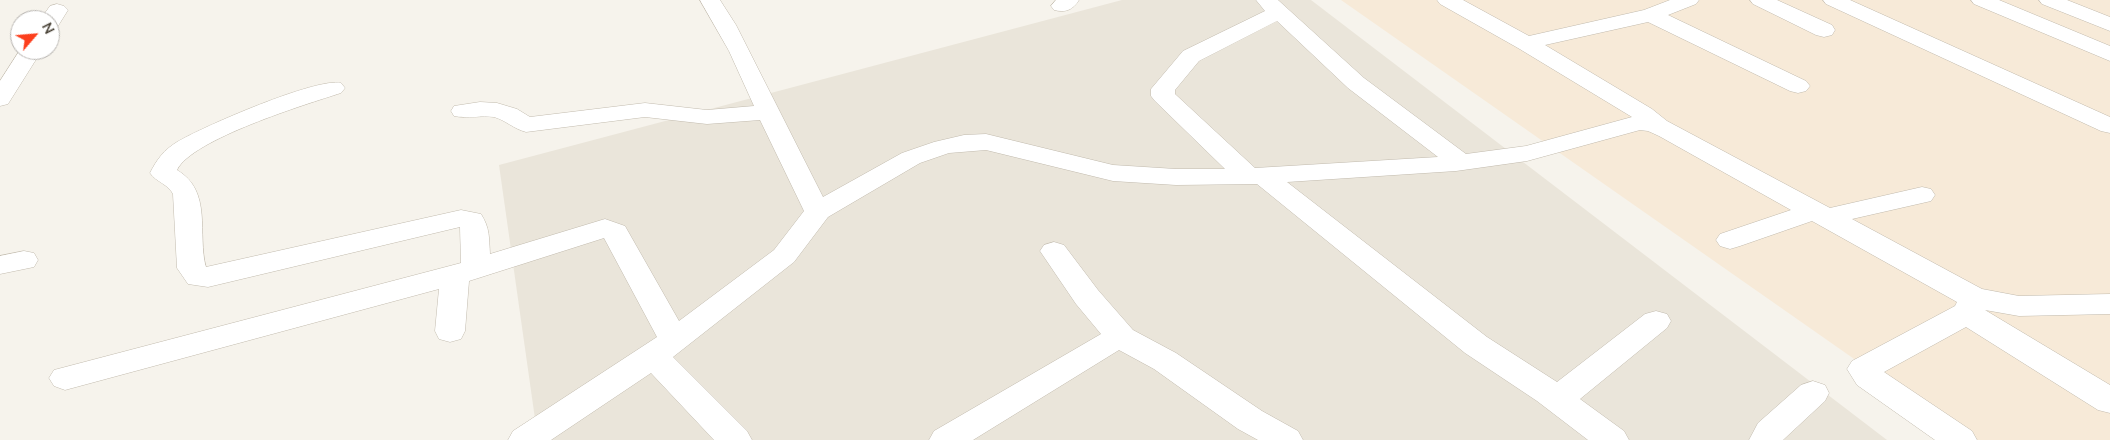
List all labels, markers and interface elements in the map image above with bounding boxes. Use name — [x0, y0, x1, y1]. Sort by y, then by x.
north arrow — [10, 10, 60, 60]
text: N — [37, 19, 59, 37]

